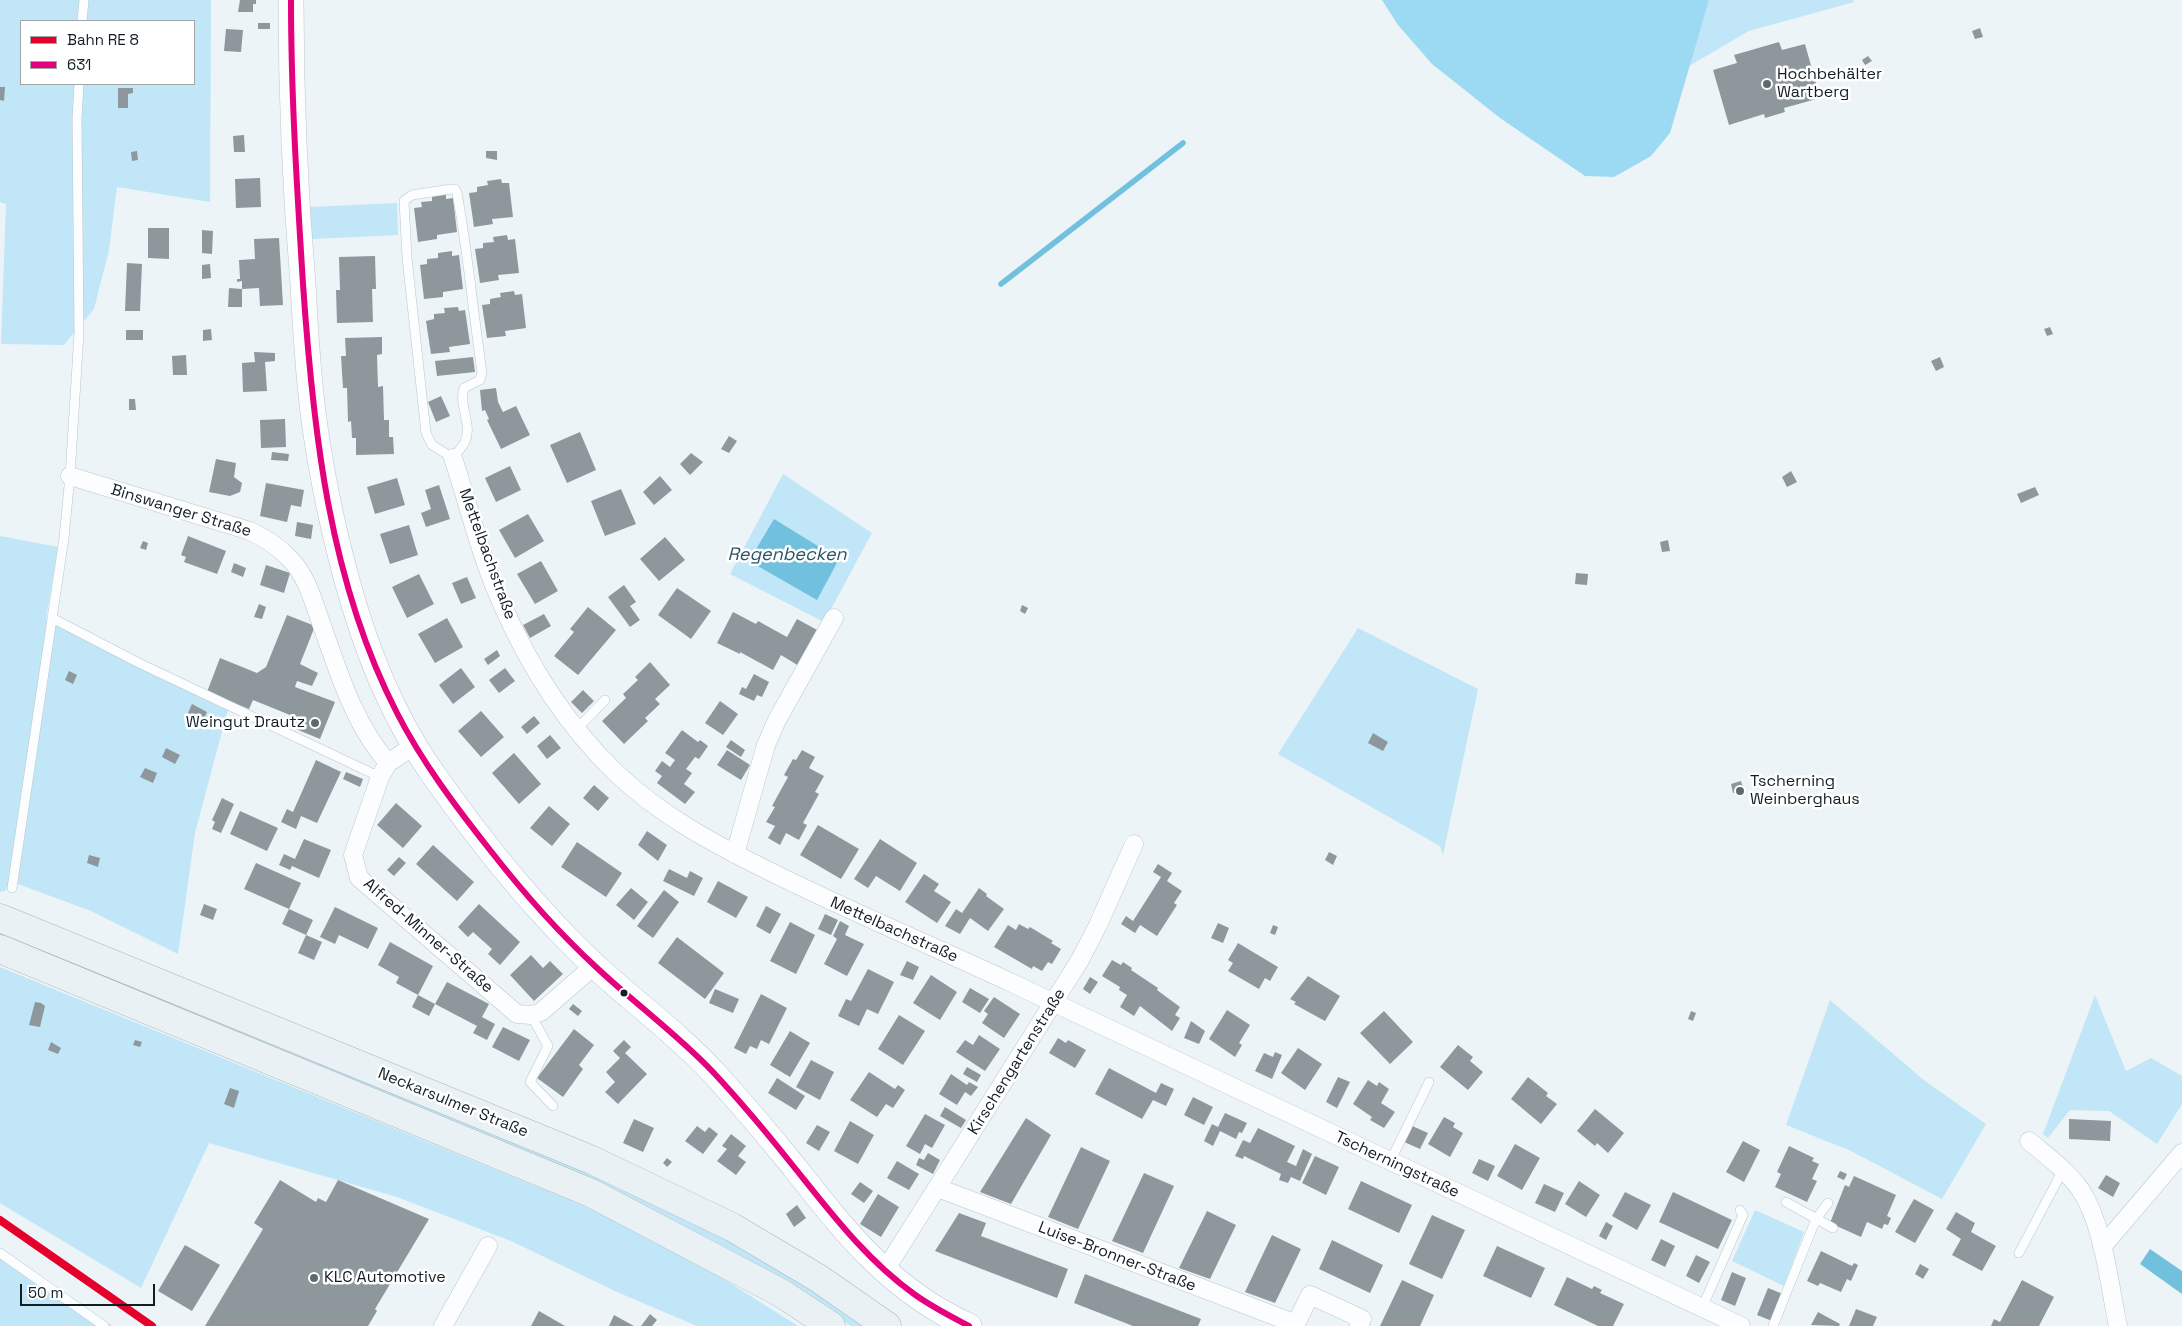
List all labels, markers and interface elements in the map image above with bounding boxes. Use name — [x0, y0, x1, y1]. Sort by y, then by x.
legend — [20, 20, 195, 85]
text: Bahn RE 8 — [67, 30, 139, 49]
text: 631 — [67, 55, 91, 74]
place label: Hochbehälter Wartberg — [1777, 65, 1882, 103]
marker: Hochbehälter Wartberg — [1761, 78, 1773, 90]
street label: Binswanger Straße — [108, 481, 254, 541]
street label: Mettelbachstraße — [454, 486, 520, 622]
water label: Regenbecken — [727, 544, 847, 566]
place label: Weingut Drautz — [186, 713, 305, 733]
marker: Weingut Drautz — [309, 717, 321, 729]
place label: Tscherning Weinberghaus — [1750, 772, 1860, 810]
marker: Tscherning Weinberghaus — [1734, 785, 1746, 797]
street label: Alfred-Minner-Straße — [359, 875, 497, 997]
street label: Mettelbachstraße — [827, 893, 961, 967]
street label: Kirschengartenstraße — [964, 985, 1070, 1139]
unlabelled marker — [619, 988, 629, 998]
street label: Neckarsulmer Straße — [375, 1064, 531, 1142]
street label: Tscherningstraße — [1332, 1128, 1462, 1202]
street label: Luise-Bronner-Straße — [1035, 1218, 1199, 1296]
place label: KLC Automotive — [324, 1268, 446, 1288]
marker: KLC Automotive — [308, 1272, 320, 1284]
scale bar — [22, 1274, 158, 1306]
text: 50 m — [28, 1283, 63, 1302]

